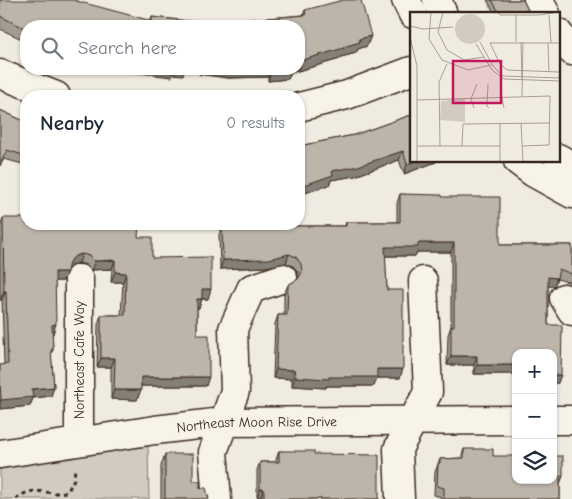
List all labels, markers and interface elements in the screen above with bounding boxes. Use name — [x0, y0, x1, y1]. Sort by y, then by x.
inset map — [410, 12, 560, 162]
search box — [20, 20, 305, 75]
icon: search — [38, 34, 66, 62]
text: Search here — [78, 37, 177, 59]
text: Nearby — [40, 111, 104, 135]
text: 0 results — [226, 114, 285, 132]
street label: Northeast Cafe Way — [71, 300, 88, 419]
map controls — [512, 349, 557, 484]
button: + — [512, 349, 557, 394]
button: − — [512, 394, 557, 439]
street label: Northeast Moon Rise Drive — [176, 413, 337, 436]
button: layers — [512, 439, 557, 484]

